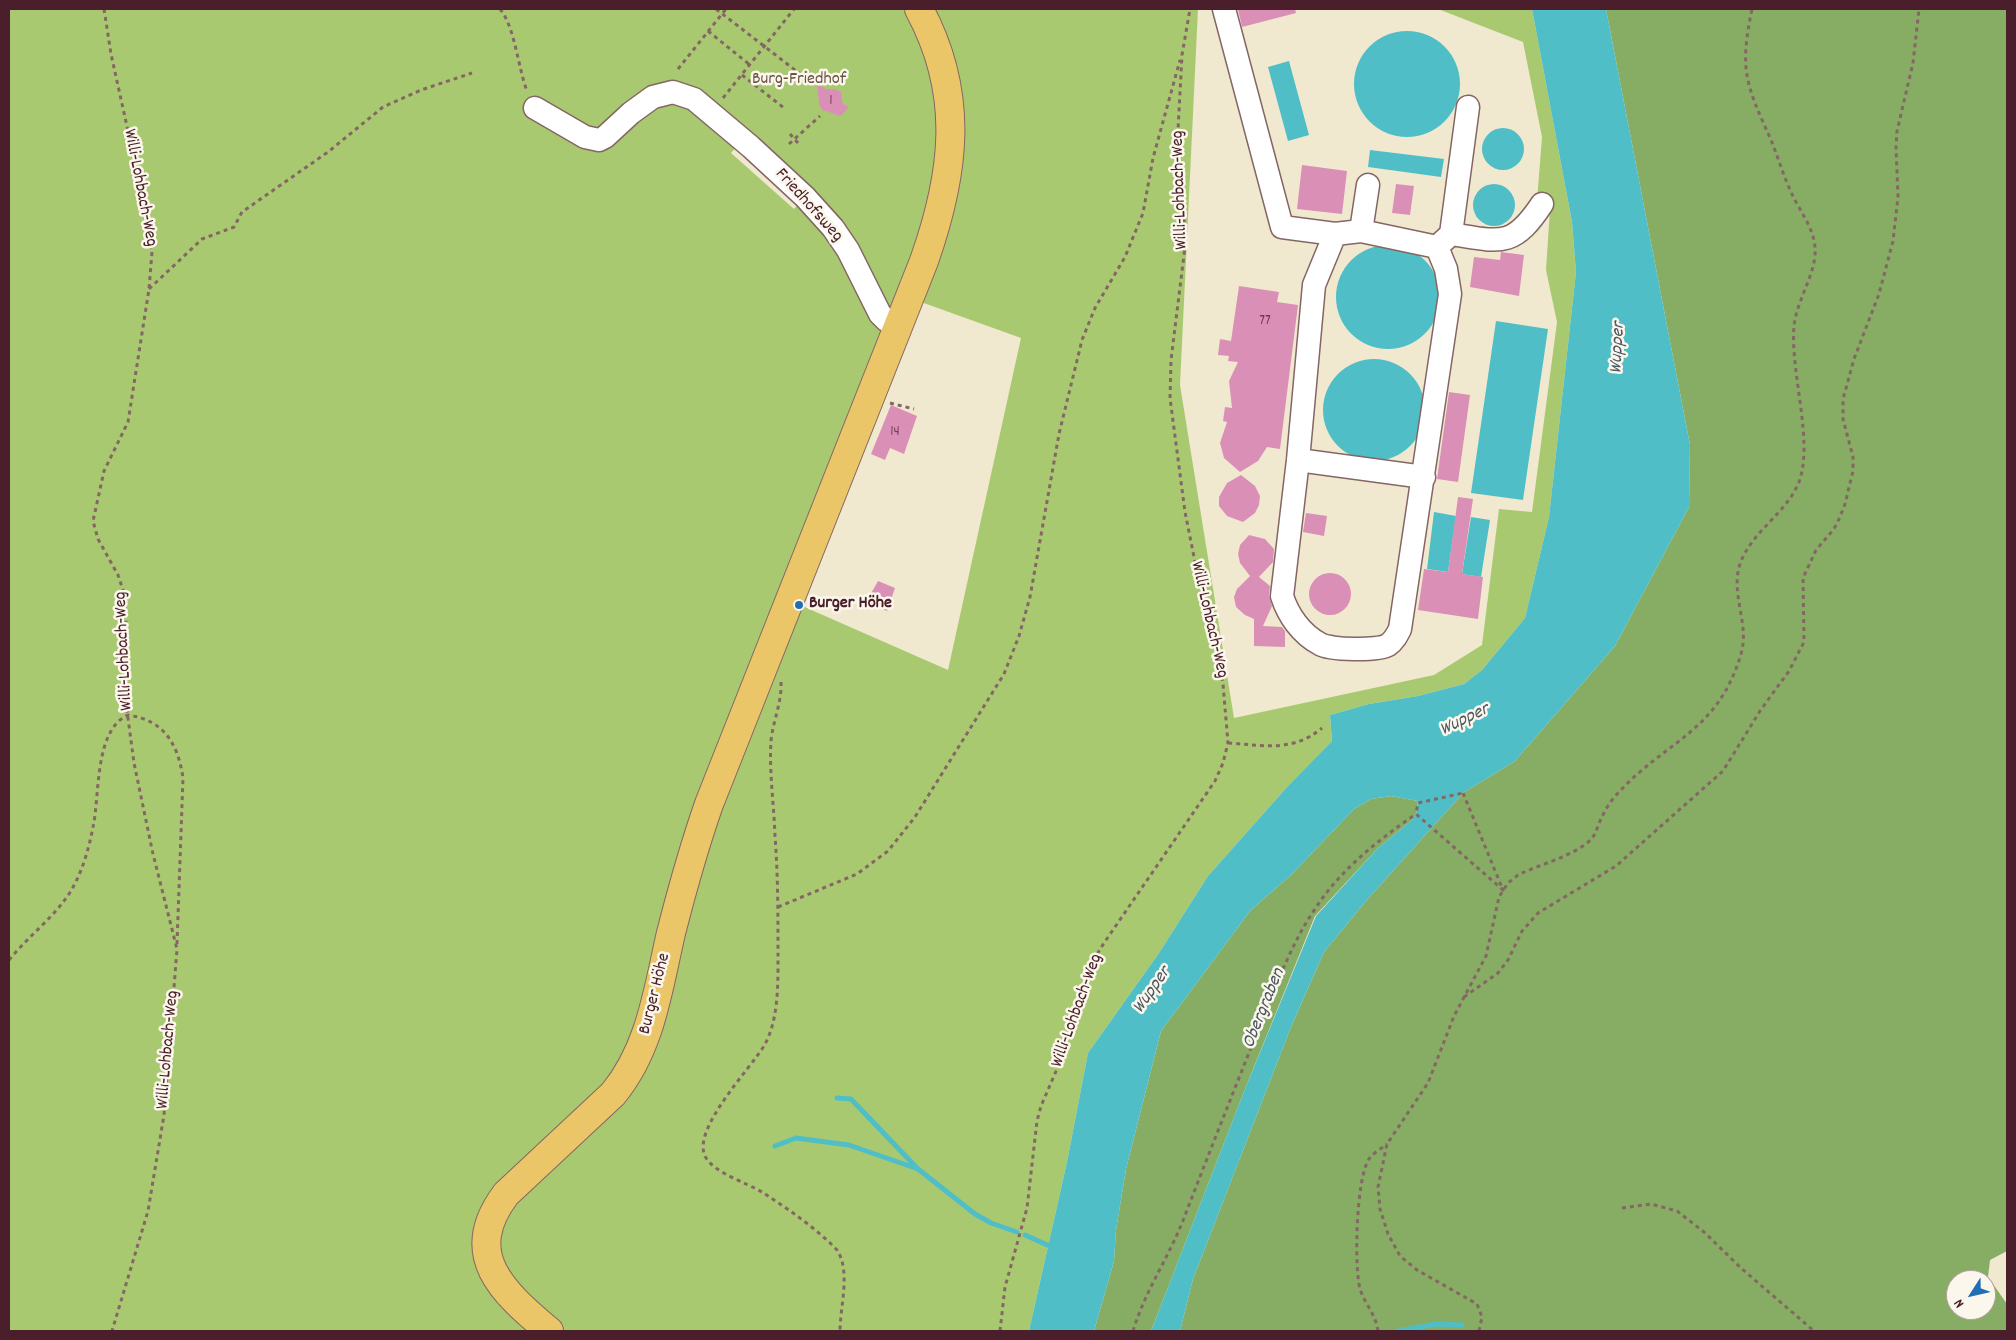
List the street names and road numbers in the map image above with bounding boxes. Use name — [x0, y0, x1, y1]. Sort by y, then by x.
street label: Willi-Lohbach-Weg — [117, 127, 161, 249]
street label: Willi-Lohbach-Weg — [1168, 130, 1194, 250]
street label: Friedhofsweg — [769, 165, 847, 247]
street label: Willi-Lohbach-Weg — [1184, 559, 1232, 681]
street label: Willi-Lohbach-Weg — [111, 591, 139, 711]
street label: Burger Höhe — [635, 951, 677, 1037]
street label: Willi-Lohbach-Weg — [1047, 951, 1109, 1071]
street label: Willi-Lohbach-Weg — [153, 990, 185, 1110]

